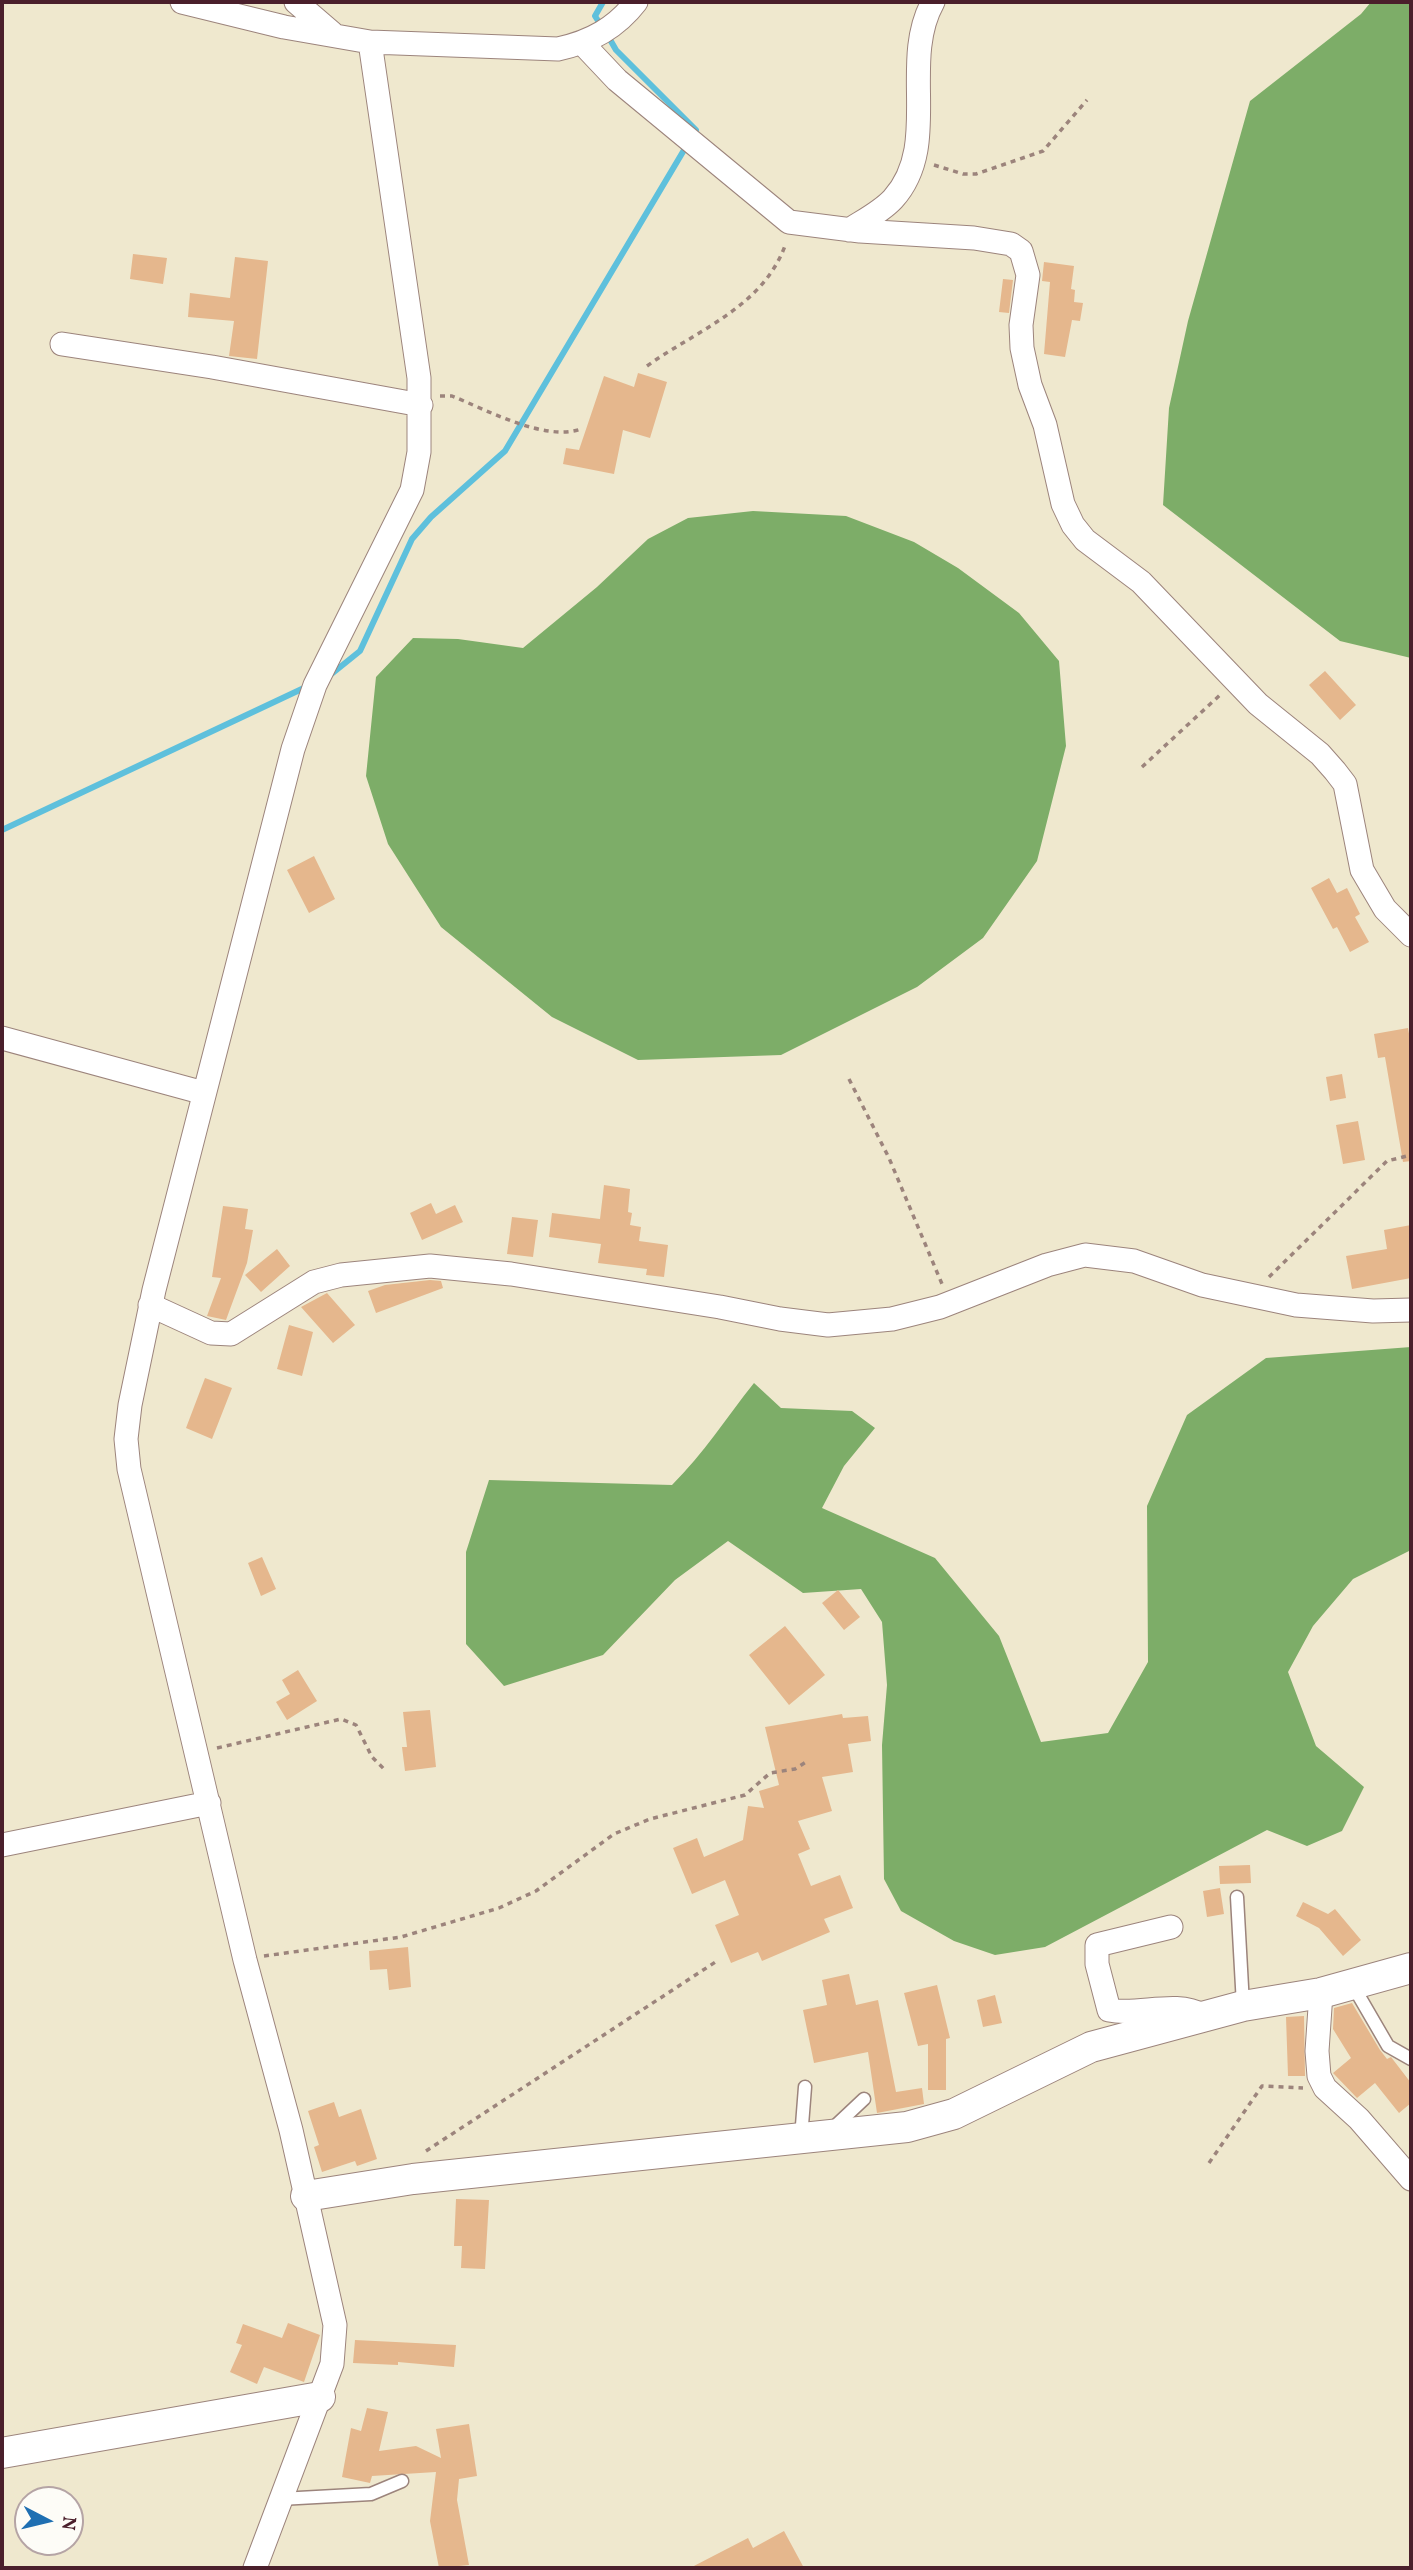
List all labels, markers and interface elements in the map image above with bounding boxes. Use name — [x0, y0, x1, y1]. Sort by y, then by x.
north arrow — [14, 2486, 84, 2556]
text: N — [54, 2515, 82, 2532]

